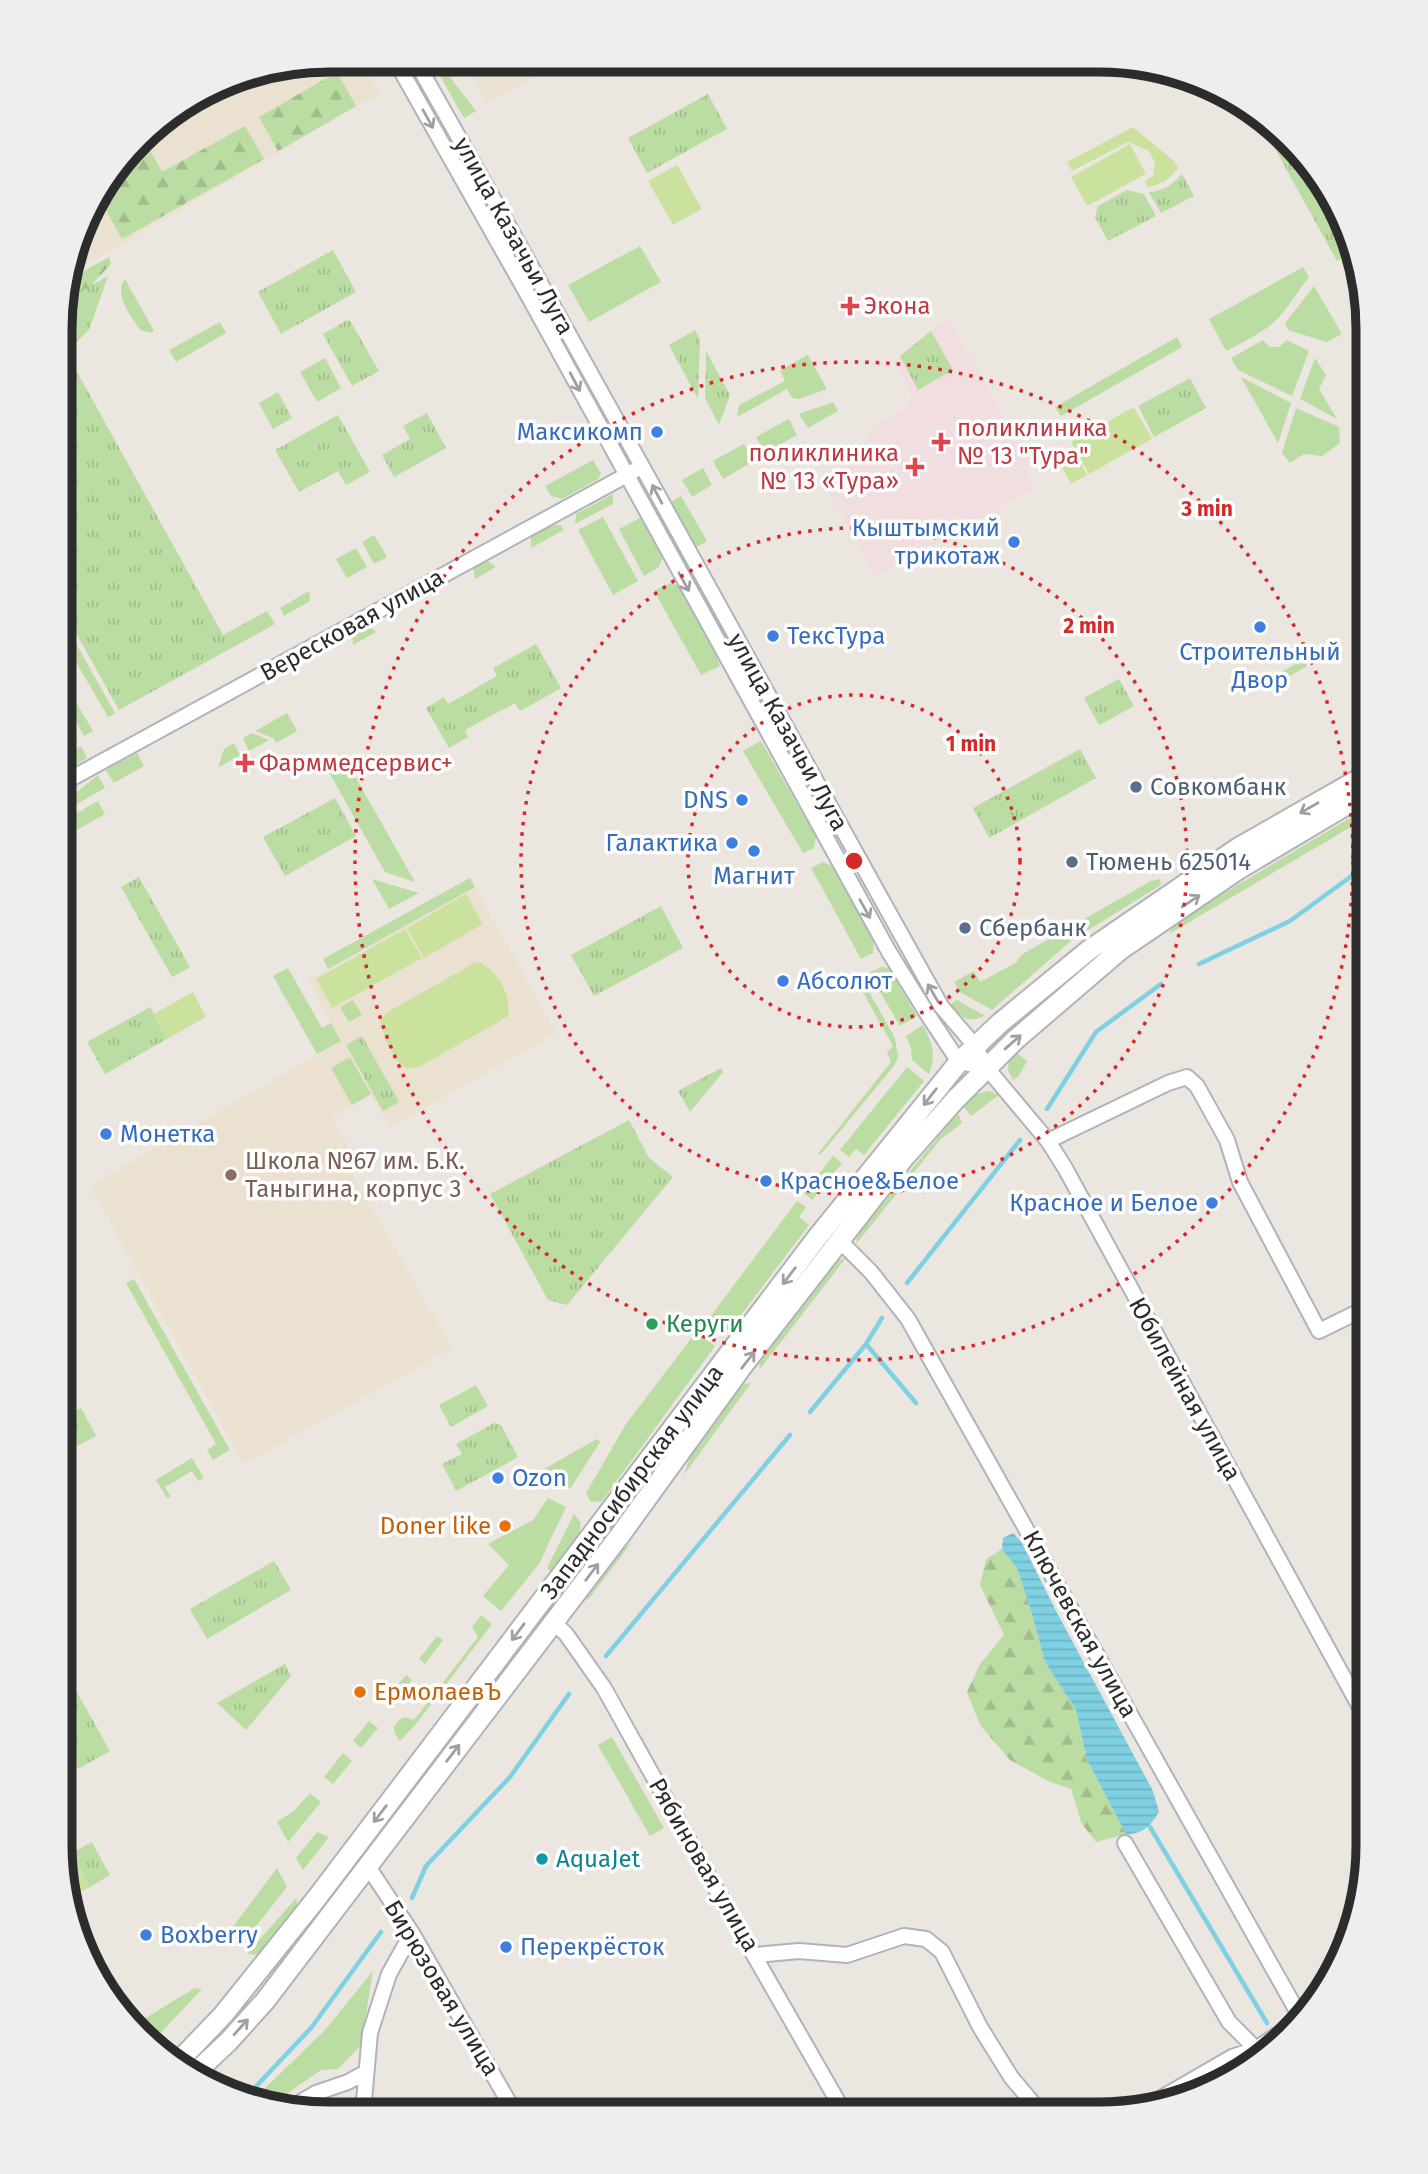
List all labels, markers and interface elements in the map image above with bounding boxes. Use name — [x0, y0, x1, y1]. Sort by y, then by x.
one-way arrow — [421, 109, 435, 129]
street label: улица Казачьи Луга — [448, 132, 580, 340]
place label: Экона — [864, 292, 930, 320]
marker: Экона — [842, 298, 858, 314]
one-way arrow — [568, 372, 582, 392]
place label: поликлиника № 13 "Тура" — [957, 414, 1108, 470]
place label: Максикомп — [517, 418, 643, 446]
marker: Максикомп — [649, 424, 665, 440]
marker: поликлиника № 13 "Тура" — [931, 432, 951, 452]
place label: поликлиника № 13 «Тура» — [748, 439, 899, 495]
marker: поликлиника № 13 «Тура» — [905, 457, 925, 477]
one-way arrow — [650, 484, 664, 504]
text: 3 min — [1180, 496, 1233, 522]
place label: Кыштымский трикотаж — [852, 514, 1000, 570]
marker: Кыштымский трикотаж — [1006, 534, 1022, 550]
street label: Вересковая улица — [255, 563, 449, 687]
one-way arrow — [677, 571, 691, 591]
text: 2 min — [1063, 613, 1115, 639]
marker: Строительный Двор — [1252, 619, 1268, 635]
place label: ТексТура — [787, 622, 885, 650]
street label: улица Казачьи Луга — [722, 628, 854, 836]
marker: ТексТура — [765, 628, 781, 644]
place label: Строительный Двор — [1179, 638, 1341, 694]
text: 1 min — [946, 731, 996, 757]
place label: Фарммедсервис+ — [259, 749, 453, 777]
marker: Фарммедсервис+ — [237, 755, 253, 771]
place label: Совкомбанк — [1150, 773, 1287, 801]
marker: Совкомбанк — [1128, 779, 1144, 795]
place label: DNS — [683, 786, 728, 814]
marker: DNS — [734, 792, 750, 808]
one-way arrow — [1300, 801, 1320, 815]
place label: Галактика — [605, 829, 718, 857]
marker: Галактика — [724, 835, 740, 851]
marker: Магнит — [746, 843, 762, 859]
place label: Тюмень 625014 — [1086, 848, 1251, 876]
centre of rings — [842, 849, 866, 873]
marker: Тюмень 625014 — [1064, 854, 1080, 870]
place label: Магнит — [713, 862, 795, 890]
one-way arrow — [1181, 894, 1200, 909]
one-way arrow — [858, 899, 872, 919]
place label: Сбербанк — [979, 914, 1087, 942]
marker: Сбербанк — [957, 920, 973, 936]
place label: Абсолют — [797, 967, 892, 995]
marker: Абсолют — [775, 973, 791, 989]
one-way arrow — [926, 983, 940, 1003]
one-way arrow — [1004, 1034, 1022, 1050]
one-way arrow — [922, 1087, 937, 1106]
place label: Монетка — [120, 1120, 215, 1148]
marker: Монетка — [98, 1126, 114, 1142]
place label: Школа №67 им. Б.К. Таныгина, корпус 3 — [245, 1147, 465, 1203]
marker: Школа №67 им. Б.К. Таныгина, корпус 3 — [223, 1167, 239, 1183]
place label: Красное&Белое — [780, 1167, 959, 1195]
marker: Красное&Белое — [758, 1173, 774, 1189]
place label: Красное и Белое — [1009, 1189, 1198, 1217]
marker: Красное и Белое — [1204, 1195, 1220, 1211]
one-way arrow — [781, 1266, 796, 1284]
street label: Юбилейная улица — [1123, 1293, 1247, 1485]
place label: Керуги — [666, 1310, 744, 1338]
marker: Керуги — [644, 1316, 660, 1332]
one-way arrow — [740, 1351, 755, 1370]
street label: Западносибирская улица — [535, 1359, 729, 1605]
place label: Ozon — [512, 1464, 567, 1492]
marker: Ozon — [490, 1470, 506, 1486]
place label: Doner like — [380, 1512, 491, 1540]
marker: Doner like — [497, 1518, 513, 1534]
street label: Ключевская улица — [1017, 1526, 1143, 1722]
one-way arrow — [584, 1563, 599, 1582]
one-way arrow — [511, 1623, 526, 1642]
place label: ЕрмолаевЪ — [374, 1678, 501, 1706]
marker: ЕрмолаевЪ — [352, 1684, 368, 1700]
one-way arrow — [446, 1744, 461, 1762]
street label: Рябиновая улица — [643, 1773, 765, 1957]
one-way arrow — [373, 1804, 388, 1822]
place label: AquaJet — [556, 1845, 641, 1873]
marker: AquaJet — [534, 1851, 550, 1867]
street label: Бирюзовая улица — [379, 1895, 505, 2081]
place label: Boxberry — [160, 1921, 258, 1949]
marker: Boxberry — [138, 1927, 154, 1943]
place label: Перекрёсток — [520, 1933, 665, 1961]
marker: Перекрёсток — [498, 1939, 514, 1955]
one-way arrow — [233, 2019, 250, 2036]

